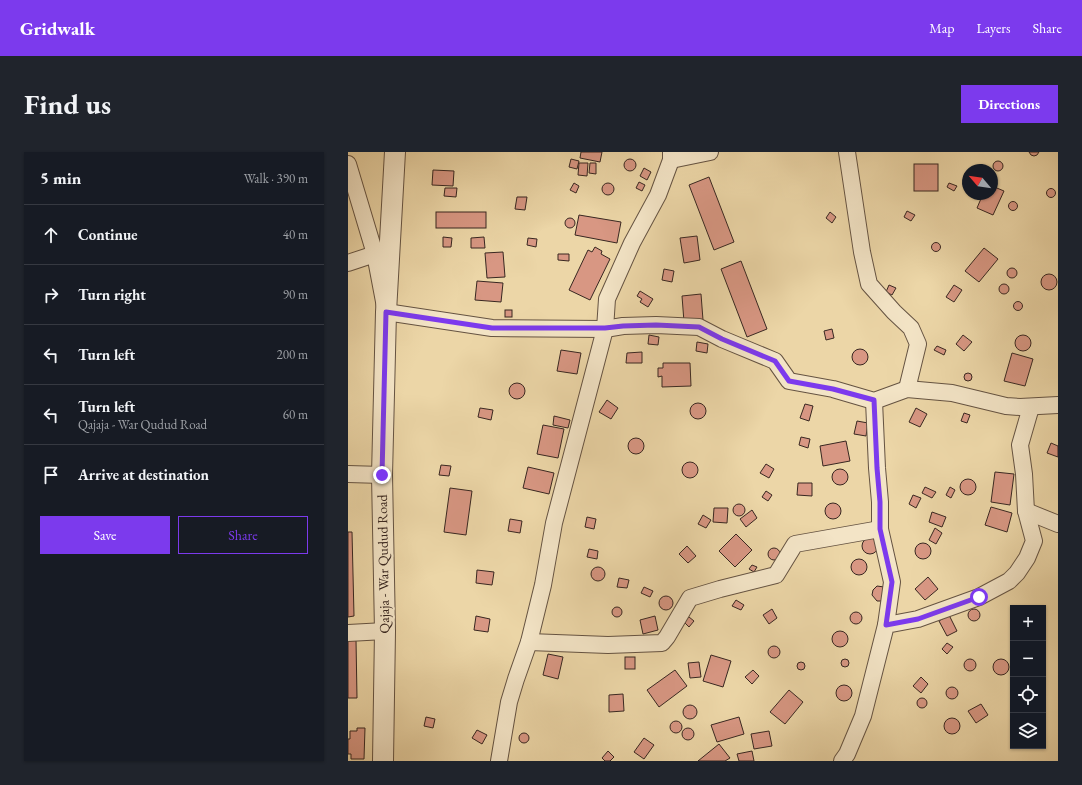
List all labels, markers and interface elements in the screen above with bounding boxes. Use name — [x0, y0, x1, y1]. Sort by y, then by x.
text: Gridwalk — [20, 16, 95, 41]
text: Map — [929, 19, 954, 37]
text: Layers — [976, 19, 1011, 37]
text: Share — [1033, 19, 1062, 37]
button: Directions — [961, 85, 1058, 123]
text: Find us — [24, 86, 111, 122]
north arrow — [962, 164, 998, 200]
text: 5 min — [40, 167, 81, 189]
text: Walk · 390 m — [244, 170, 308, 187]
icon: ahead — [40, 224, 62, 246]
text: Continue — [78, 225, 138, 244]
text: 40 m — [283, 226, 308, 243]
icon: right — [40, 284, 62, 306]
text: Turn right — [78, 285, 146, 304]
text: 90 m — [283, 286, 308, 303]
icon: left — [40, 344, 62, 366]
text: Turn left — [78, 345, 135, 364]
text: 200 m — [277, 346, 308, 363]
text: Turn left — [78, 397, 135, 416]
icon: left — [40, 404, 62, 426]
text: 60 m — [283, 406, 308, 423]
text: Qajaja - War Qudud Road — [78, 416, 207, 433]
icon: arrive — [40, 464, 62, 486]
text: Arrive at destination — [78, 465, 209, 484]
route end — [373, 466, 391, 484]
street label: Qajaja - War Qudud Road — [373, 493, 393, 634]
button: Save — [40, 516, 170, 554]
button: Share — [178, 516, 308, 554]
route start — [970, 588, 988, 606]
map controls — [1010, 605, 1046, 749]
button: + — [1010, 605, 1046, 641]
button: − — [1010, 641, 1046, 677]
button: locate — [1010, 677, 1046, 713]
button: layers — [1010, 713, 1046, 749]

